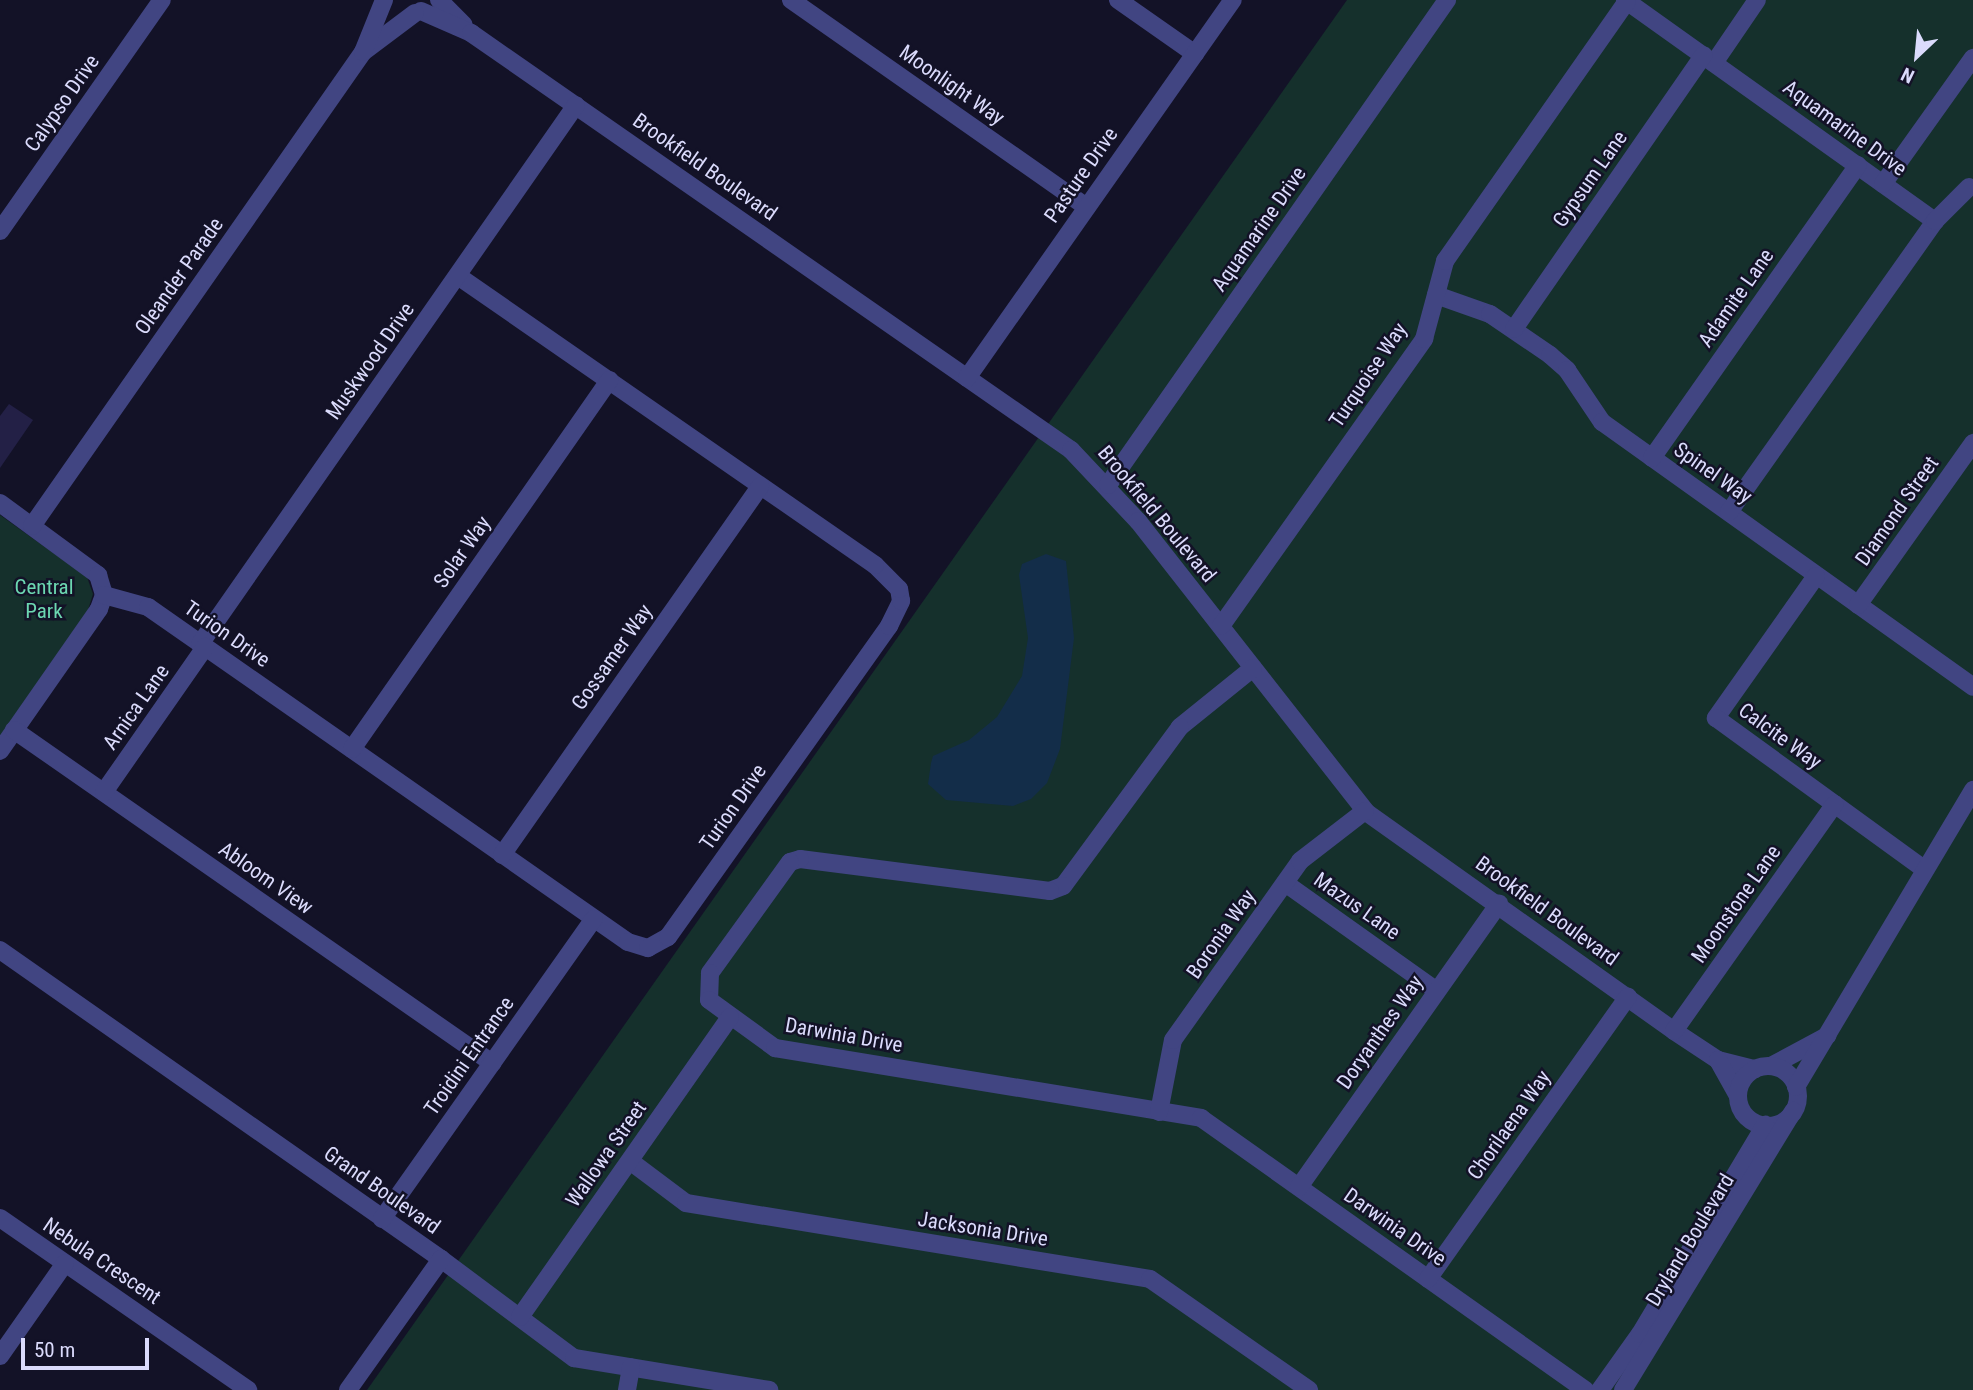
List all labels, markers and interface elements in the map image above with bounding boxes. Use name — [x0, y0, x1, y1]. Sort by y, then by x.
north arrow — [1882, 21, 1952, 91]
street label: Moonlight Way — [895, 40, 1009, 130]
street label: Calypso Drive — [19, 50, 105, 156]
text: N — [1897, 62, 1918, 88]
street label: Aquamarine Drive — [1778, 75, 1912, 181]
street label: Brookfield Boulevard — [628, 108, 782, 226]
street label: Pasture Drive — [1039, 123, 1123, 227]
street label: Gypsum Lane — [1548, 126, 1632, 232]
street label: Aquamarine Drive — [1207, 162, 1311, 296]
street label: Oleander Parade — [129, 213, 229, 339]
street label: Adamite Lane — [1693, 244, 1779, 352]
street label: Muskwood Drive — [320, 298, 420, 424]
street label: Turquoise Way — [1324, 318, 1412, 432]
street label: Spinel Way — [1669, 437, 1757, 509]
street label: Brookfield Boulevard — [1093, 441, 1221, 587]
street label: Diamond Street — [1850, 451, 1944, 571]
street label: Solar Way — [428, 511, 496, 593]
park label: Central Park — [14, 574, 74, 624]
street label: Turion Drive — [179, 595, 275, 673]
street label: Gossamer Way — [566, 599, 658, 715]
street label: Arnica Lane — [98, 660, 174, 754]
street label: Calcite Way — [1734, 697, 1826, 775]
street label: Turion Drive — [694, 759, 772, 855]
street label: Abloom View — [214, 836, 318, 920]
street label: Moonstone Lane — [1686, 840, 1786, 968]
street label: Brookfield Boulevard — [1471, 851, 1623, 971]
street label: Mazus Lane — [1309, 867, 1405, 945]
street label: Boronia Way — [1181, 885, 1261, 983]
street label: Doryanthes Way — [1332, 970, 1428, 1094]
street label: Troidini Entrance — [419, 992, 519, 1120]
street label: Darwinia Drive — [783, 1012, 905, 1058]
street label: Chorilaena Way — [1462, 1065, 1556, 1185]
street label: Wallowa Street — [560, 1096, 652, 1212]
street label: Grand Boulevard — [319, 1141, 445, 1239]
street label: Dryland Boulevard — [1641, 1169, 1739, 1311]
street label: Darwinia Drive — [1339, 1183, 1451, 1271]
street label: Jacksonia Drive — [916, 1206, 1050, 1252]
street label: Nebula Crescent — [38, 1212, 166, 1310]
scale bar — [24, 1324, 152, 1368]
text: 50 m — [34, 1338, 75, 1362]

